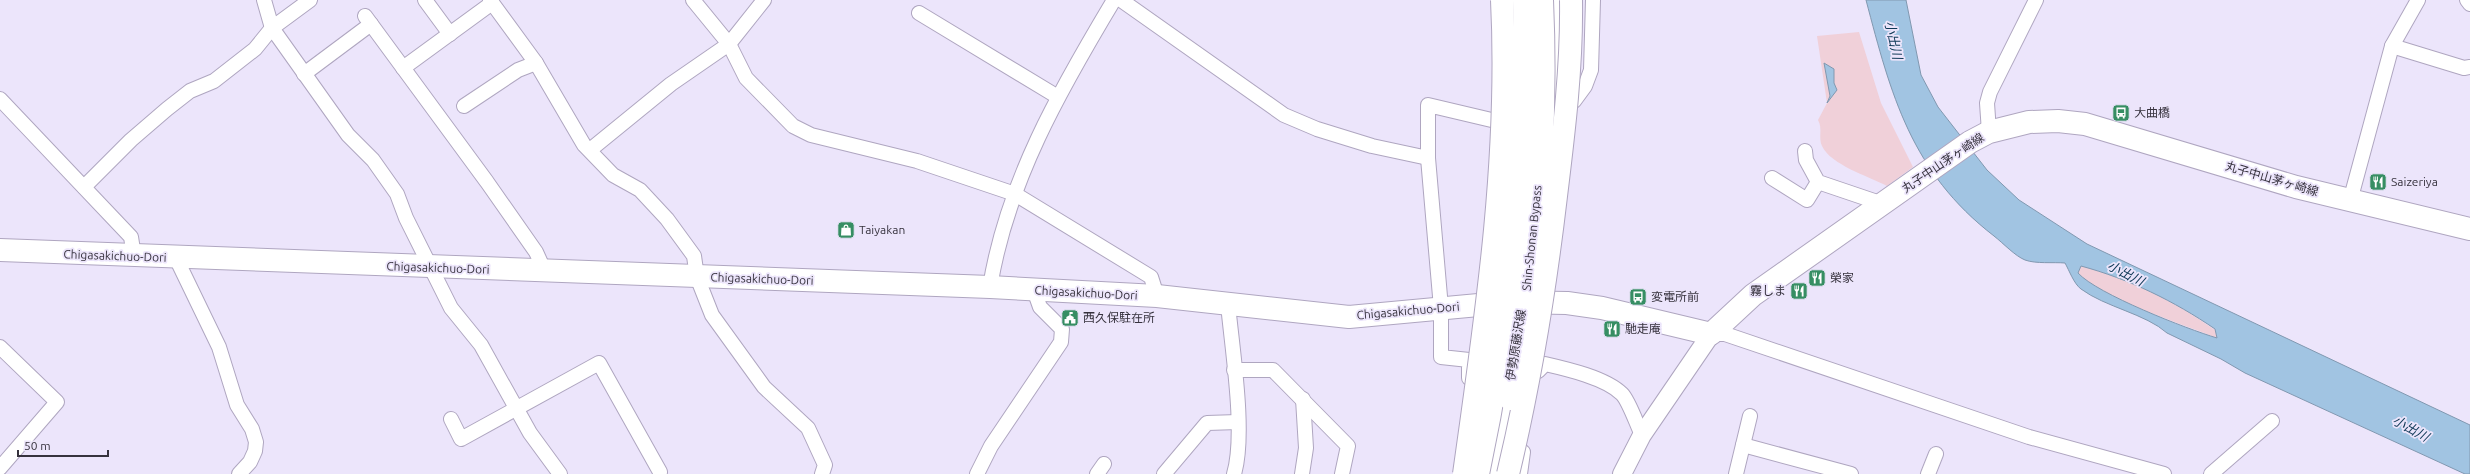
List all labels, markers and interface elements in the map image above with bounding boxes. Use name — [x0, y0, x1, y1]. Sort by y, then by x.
water label: 小出川 — [1883, 19, 1906, 63]
bus stop icon: 大曲橋 — [2111, 103, 2131, 123]
place label: 大曲橋 — [2134, 106, 2170, 119]
street label: 丸子中山茅ヶ崎線 — [1899, 130, 1986, 195]
street label: 丸子中山茅ヶ崎線 — [2224, 159, 2320, 198]
restaurant icon: Saizeriya — [2368, 172, 2388, 192]
place label: Saizeriya — [2391, 175, 2438, 188]
street label: Shin-Shonan Bypass — [1519, 184, 1544, 291]
shop icon: Taiyakan — [836, 220, 856, 240]
place label: Taiyakan — [859, 223, 905, 236]
street label: Chigasakichuo-Dori — [63, 247, 167, 264]
water label: 小出川 — [2105, 258, 2148, 289]
street label: Chigasakichuo-Dori — [386, 259, 490, 276]
restaurant icon: 榮家 — [1807, 268, 1827, 288]
street label: Chigasakichuo-Dori — [710, 270, 814, 287]
place label: 榮家 — [1830, 271, 1854, 284]
restaurant icon: 霧しま — [1789, 281, 1809, 301]
street label: Chigasakichuo-Dori — [1034, 283, 1138, 302]
place label: 霧しま — [1750, 284, 1786, 297]
bus stop icon: 変電所前 — [1628, 287, 1648, 307]
place label: 変電所前 — [1651, 290, 1699, 303]
street label: Chigasakichuo-Dori — [1356, 300, 1460, 321]
public building icon: 西久保駐在所 — [1060, 308, 1080, 328]
street label: 伊勢原藤沢線 — [1503, 308, 1528, 382]
place label: 西久保駐在所 — [1083, 311, 1155, 324]
restaurant icon: 馳走庵 — [1602, 319, 1622, 339]
place label: 馳走庵 — [1625, 322, 1661, 335]
water label: 小出川 — [2391, 412, 2433, 445]
scale bar — [18, 432, 108, 458]
text: 50 m — [24, 439, 51, 452]

